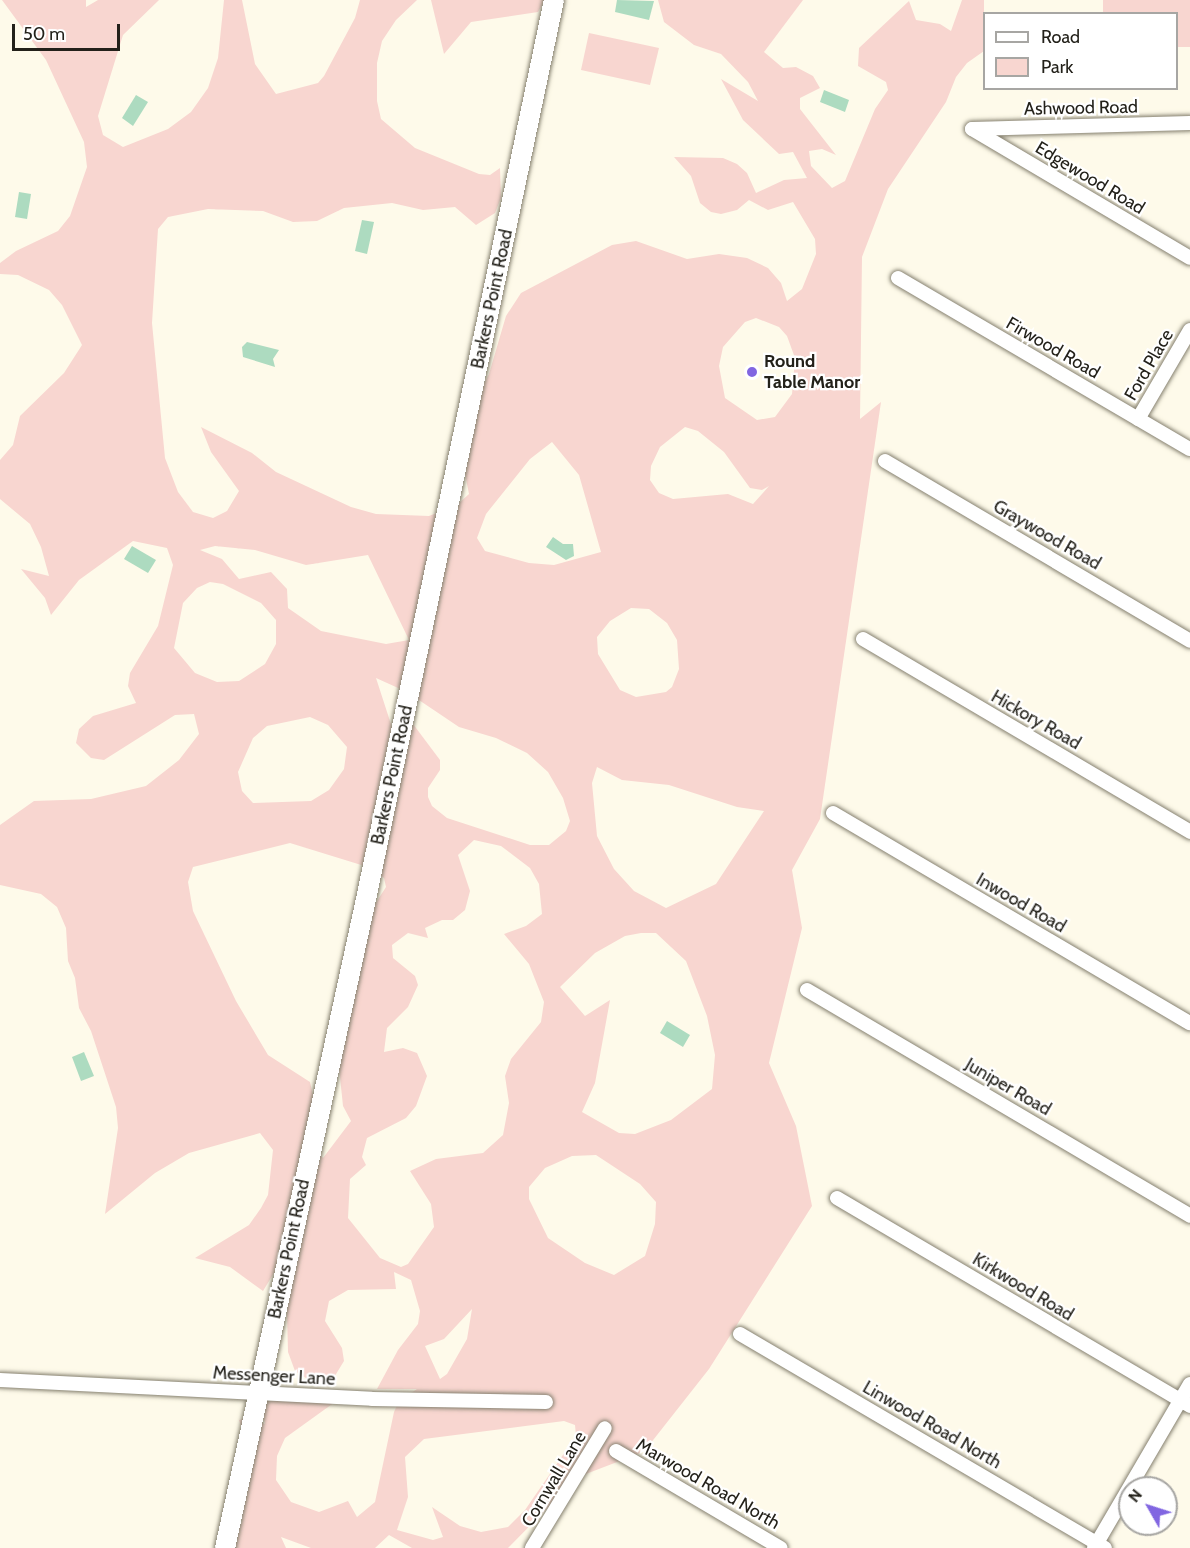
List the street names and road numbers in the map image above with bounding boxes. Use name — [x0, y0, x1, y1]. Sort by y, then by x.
street label: Ashwood Road — [1024, 96, 1138, 120]
street label: Edgewood Road — [1031, 137, 1149, 219]
street label: Barkers Point Road — [467, 227, 517, 371]
street label: Firwood Road — [1002, 312, 1104, 384]
street label: Ford Place — [1120, 326, 1178, 404]
street label: Graywood Road — [989, 495, 1105, 575]
street label: Hickory Road — [987, 686, 1085, 754]
street label: Barkers Point Road — [367, 703, 417, 847]
street label: Inwood Road — [972, 869, 1070, 937]
street label: Juniper Road — [961, 1054, 1055, 1120]
street label: Barkers Point Road — [264, 1177, 314, 1321]
street label: Kirkwood Road — [969, 1248, 1077, 1326]
street label: Messenger Lane — [212, 1362, 336, 1390]
street label: Linwood Road North — [859, 1377, 1005, 1473]
street label: Cornwall Lane — [517, 1427, 591, 1531]
street label: Marwood Road North — [632, 1434, 784, 1534]

